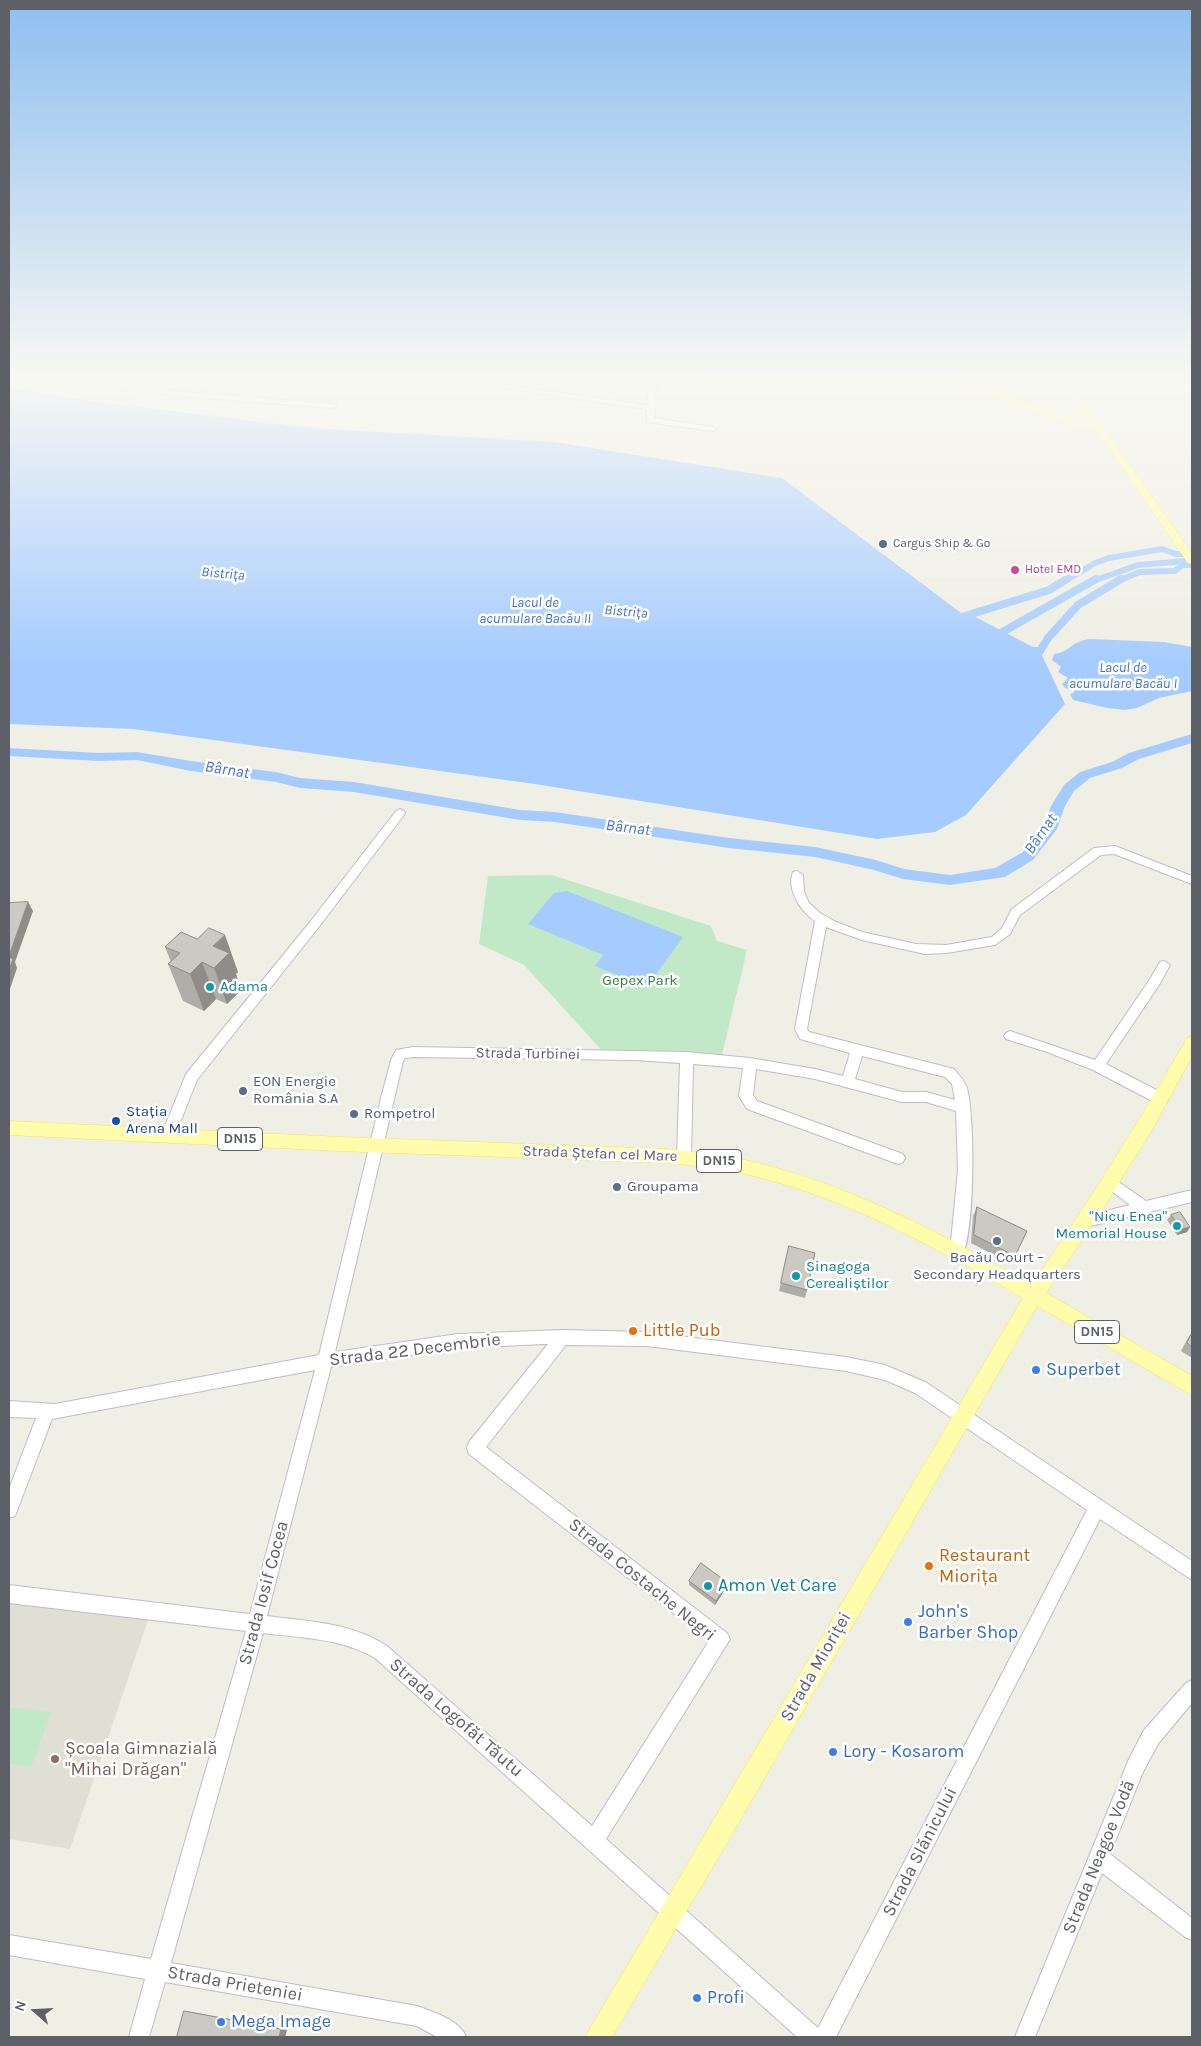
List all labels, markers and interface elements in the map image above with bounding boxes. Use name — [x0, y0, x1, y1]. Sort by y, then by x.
place label: Cargus Ship & Go — [893, 537, 990, 551]
marker: Cargus Ship & Go — [877, 538, 889, 550]
place label: Hotel EMD — [1025, 563, 1081, 577]
water label: Bistrița — [201, 564, 245, 584]
marker: Hotel EMD — [1009, 564, 1021, 576]
water label: Lacul de acumulare Bacău II — [479, 595, 591, 628]
water label: Bistrița — [604, 602, 648, 622]
water label: Lacul de acumulare Bacău I — [1069, 660, 1177, 692]
water label: Bârnat — [203, 757, 251, 783]
water label: Bârnat — [1020, 810, 1062, 858]
water label: Bârnat — [605, 816, 651, 840]
park label: Gepex Park — [602, 972, 678, 990]
place label: Adama — [220, 978, 268, 996]
marker: Adama — [204, 981, 216, 993]
street label: Strada Turbinei — [476, 1044, 580, 1064]
place label: EON Energie România S.A — [253, 1073, 338, 1108]
marker: EON Energie România S.A — [237, 1085, 249, 1097]
place label: Stația Arena Mall — [126, 1103, 198, 1138]
place label: Rompetrol — [364, 1105, 435, 1123]
marker: Rompetrol — [348, 1108, 360, 1120]
marker: Stația Arena Mall — [110, 1115, 122, 1127]
road number: DN15 — [218, 1128, 262, 1150]
street label: Strada Ștefan cel Mare — [522, 1142, 678, 1166]
road number: DN15 — [696, 1150, 742, 1172]
place label: Groupama — [627, 1178, 699, 1196]
marker: Groupama — [611, 1181, 623, 1193]
place label: "Nicu Enea" Memorial House — [1056, 1208, 1167, 1243]
marker: "Nicu Enea" Memorial House — [1171, 1220, 1183, 1232]
marker: Bacău Court – Secondary Headquarters — [991, 1235, 1003, 1247]
place label: Bacău Court – Secondary Headquarters — [913, 1249, 1081, 1284]
place label: Sinagoga Cerealiștilor — [806, 1258, 889, 1293]
marker: Sinagoga Cerealiștilor — [790, 1270, 802, 1282]
place label: Little Pub — [643, 1320, 720, 1342]
road number: DN15 — [1074, 1320, 1120, 1344]
marker: Little Pub — [627, 1325, 639, 1337]
street label: Strada 22 Decembrie — [328, 1329, 502, 1371]
place label: Superbet — [1046, 1359, 1121, 1381]
marker: Superbet — [1030, 1364, 1042, 1376]
street label: Strada Costache Negri — [564, 1514, 720, 1646]
street label: Strada Iosif Cocea — [234, 1519, 294, 1667]
place label: Restaurant Miorița — [939, 1545, 1030, 1588]
marker: Restaurant Miorița — [923, 1560, 935, 1572]
place label: Amon Vet Care — [718, 1575, 837, 1597]
marker: Amon Vet Care — [702, 1580, 714, 1592]
place label: John's Barber Shop — [918, 1601, 1018, 1644]
street label: Strada Mioriței — [776, 1609, 856, 1725]
marker: John's Barber Shop — [902, 1616, 914, 1628]
street label: Strada Logofăt Tăutu — [385, 1654, 527, 1782]
place label: Școala Gimnazială "Mihai Drăgan" — [65, 1738, 217, 1780]
place label: Lory - Kosarom — [843, 1741, 964, 1763]
marker: Lory - Kosarom — [827, 1746, 839, 1758]
marker: Școala Gimnazială "Mihai Drăgan" — [49, 1753, 61, 1765]
street label: Strada Neagoe Vodă — [1058, 1777, 1140, 1937]
street label: Strada Slănicului — [878, 1784, 962, 1920]
street label: Strada Prieteniei — [166, 1961, 304, 2007]
north arrow — [10, 1986, 60, 2036]
place label: Profi — [707, 1987, 745, 2009]
marker: Profi — [691, 1992, 703, 2004]
text: N — [11, 1998, 30, 2013]
place label: Mega Image — [231, 2011, 331, 2033]
marker: Mega Image — [215, 2016, 227, 2028]

